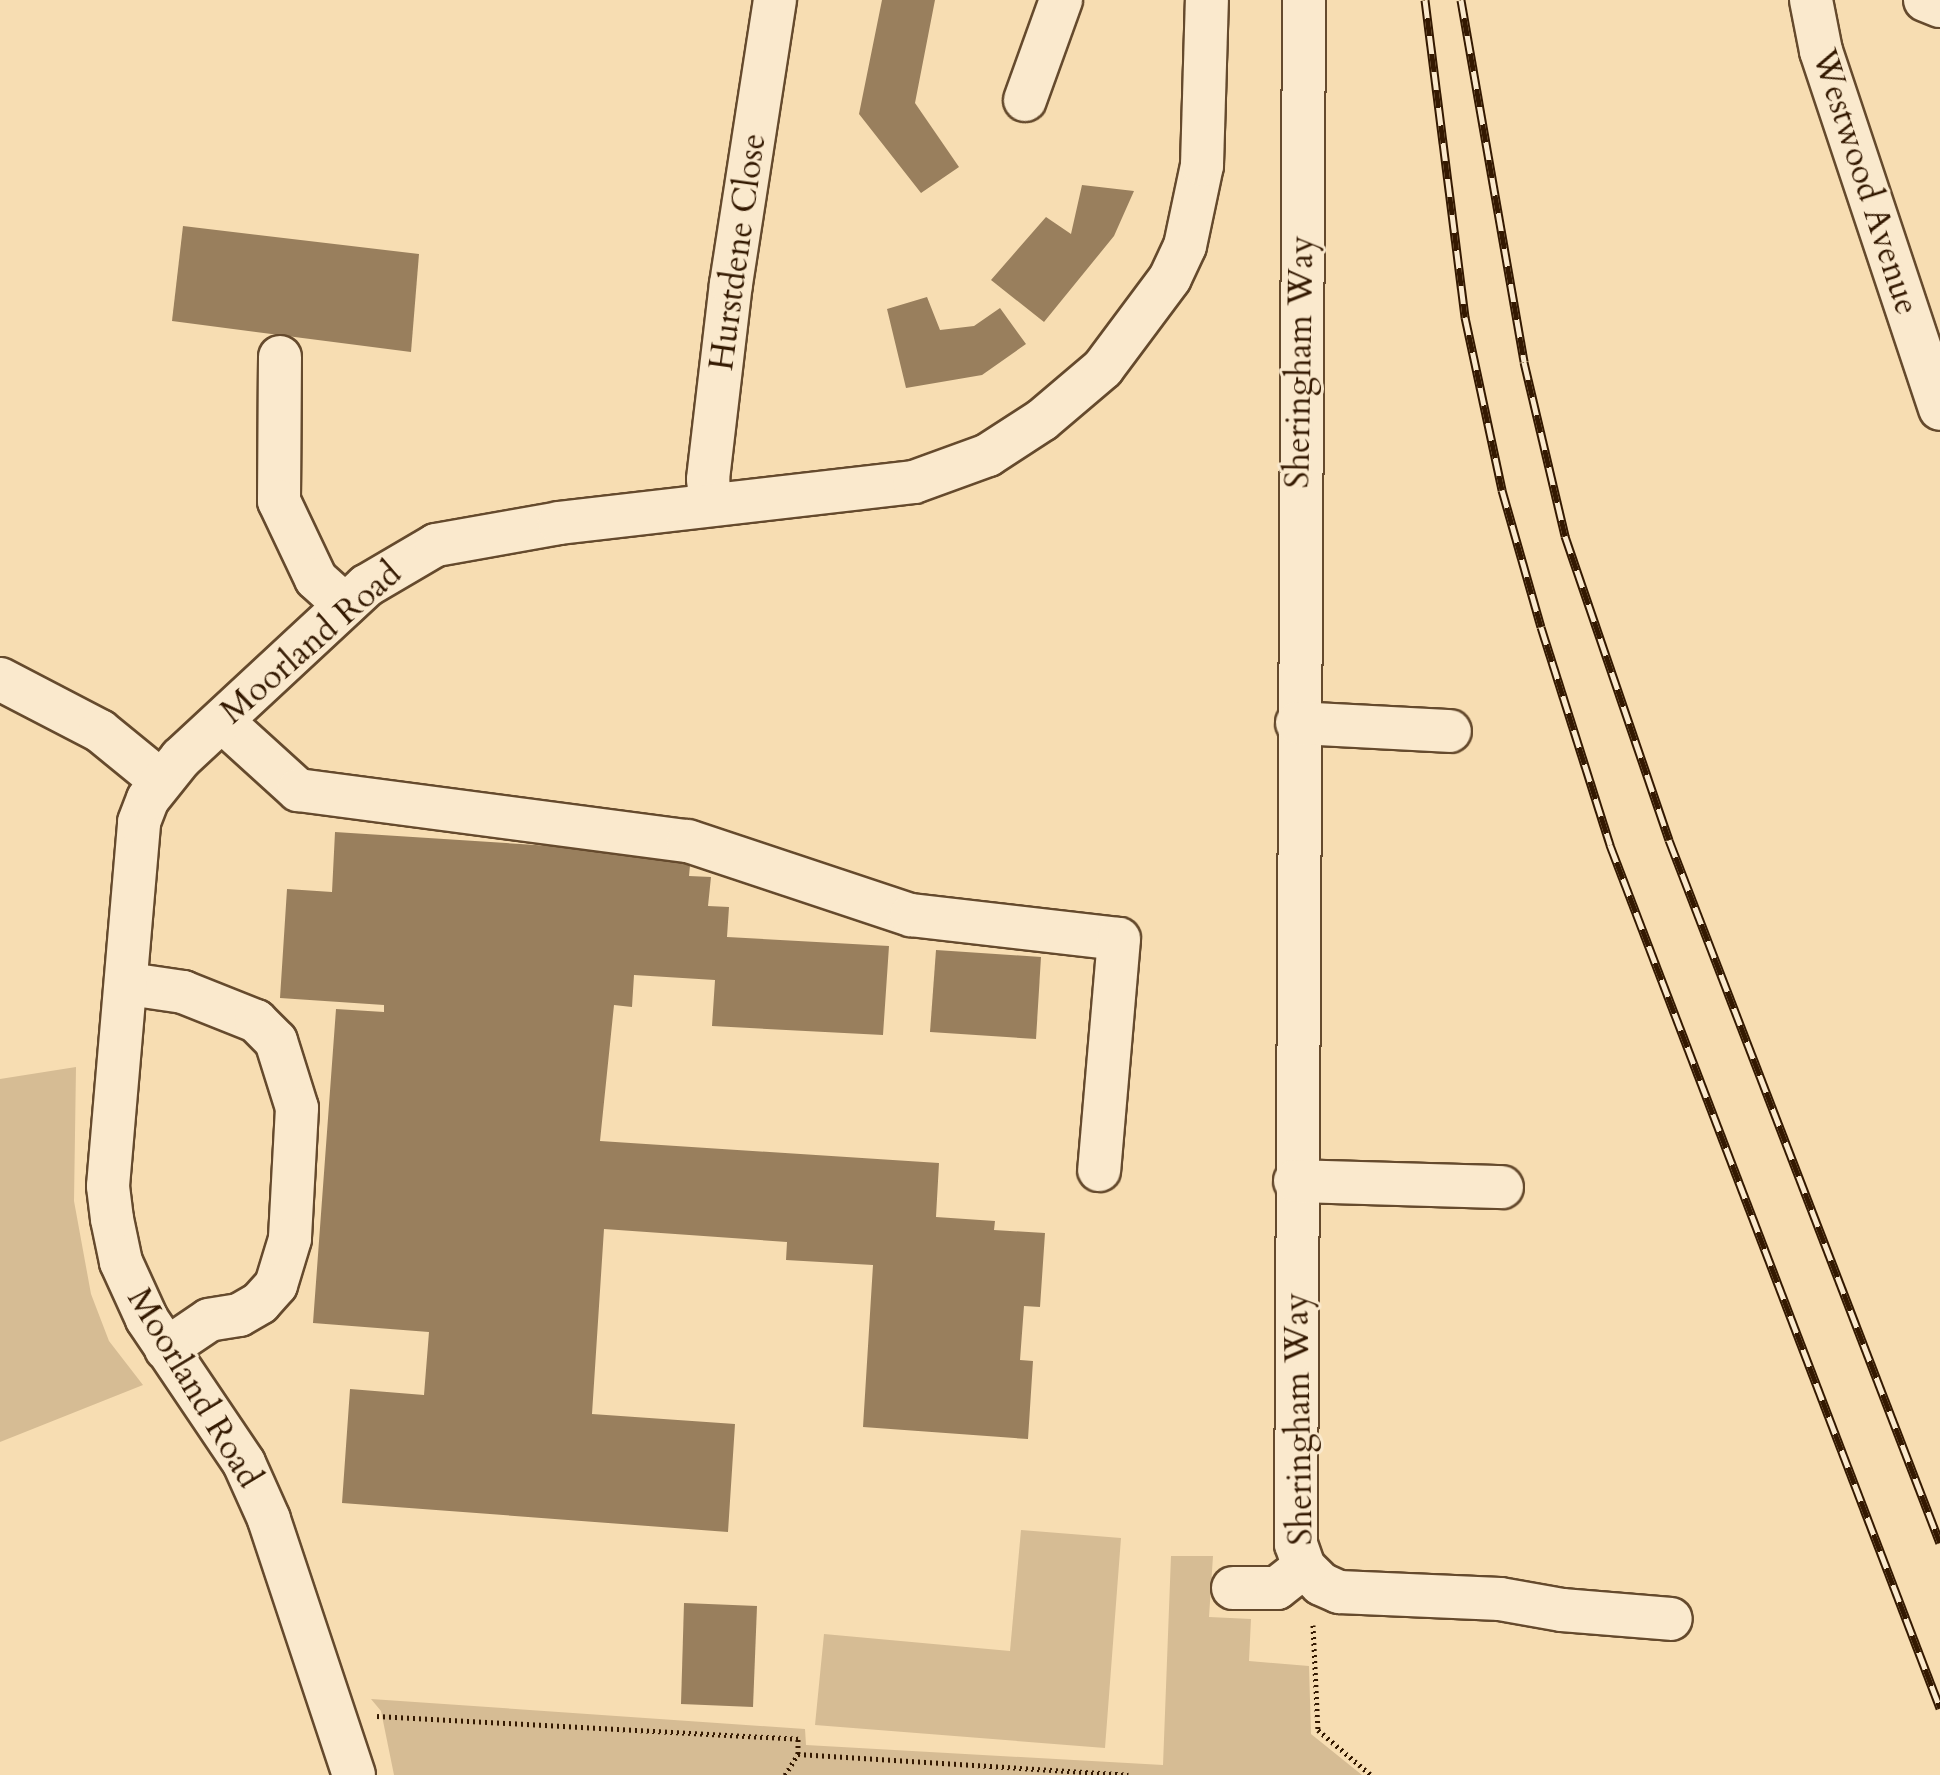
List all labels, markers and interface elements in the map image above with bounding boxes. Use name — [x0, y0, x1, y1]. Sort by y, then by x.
street label: Westwood Avenue — [1803, 44, 1927, 320]
street label: Hurstdene Close — [701, 131, 775, 373]
street label: Sheringham Way — [1277, 235, 1323, 489]
street label: Moorland Road — [212, 554, 410, 732]
street label: Moorland Road — [118, 1281, 270, 1495]
street label: Sheringham Way — [1276, 1292, 1322, 1546]

